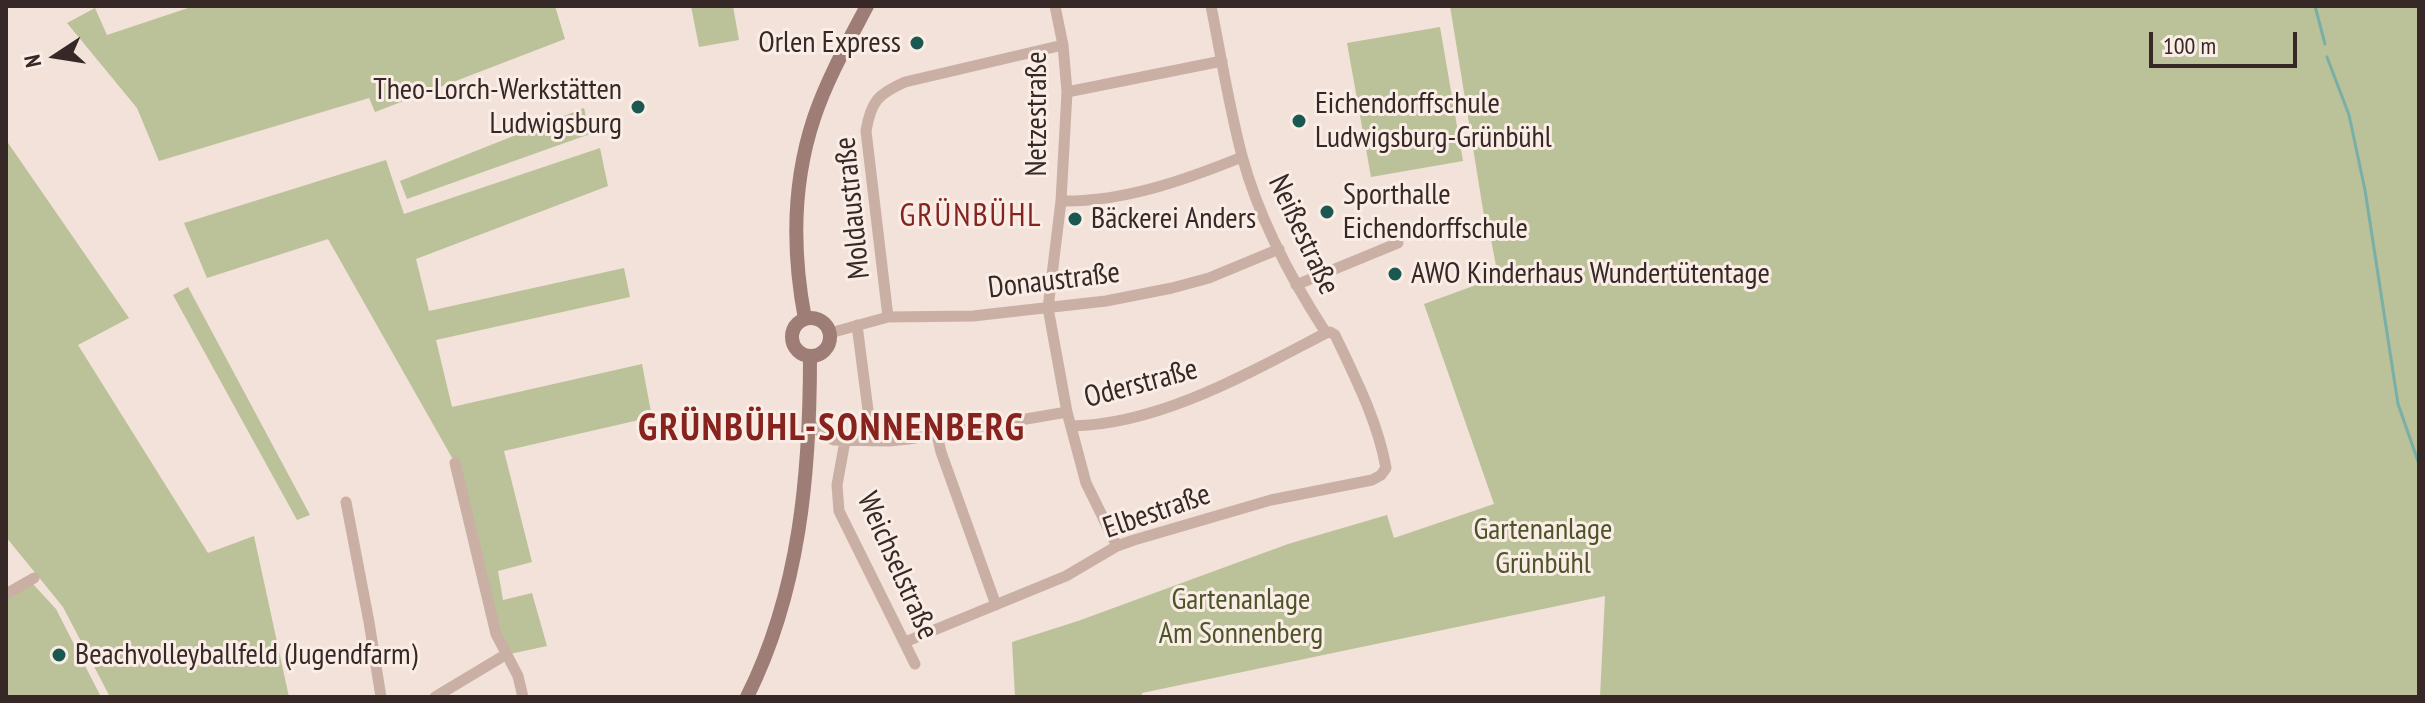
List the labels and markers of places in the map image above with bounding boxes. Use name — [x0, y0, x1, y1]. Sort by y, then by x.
place label: Orlen Express — [758, 25, 901, 61]
marker: Orlen Express — [908, 34, 926, 52]
place label: Theo-Lorch-Werkstätten Ludwigsburg — [373, 72, 622, 142]
place label: Eichendorffschule Ludwigsburg-Grünbühl — [1315, 86, 1552, 156]
marker: Theo-Lorch-Werkstätten Ludwigsburg — [629, 98, 647, 116]
marker: Eichendorffschule Ludwigsburg-Grünbühl — [1290, 112, 1308, 130]
place label: Sporthalle Eichendorffschule — [1343, 177, 1528, 248]
place label: Bäckerei Anders — [1091, 201, 1256, 237]
marker: Sporthalle Eichendorffschule — [1318, 203, 1336, 221]
marker: Bäckerei Anders — [1066, 210, 1084, 228]
place label: AWO Kinderhaus Wundertütentage — [1411, 256, 1770, 292]
marker: AWO Kinderhaus Wundertütentage — [1386, 265, 1404, 283]
place label: Beachvolleyballfeld (Jugendfarm) — [75, 637, 418, 673]
marker: Beachvolleyballfeld (Jugendfarm) — [50, 646, 68, 664]

